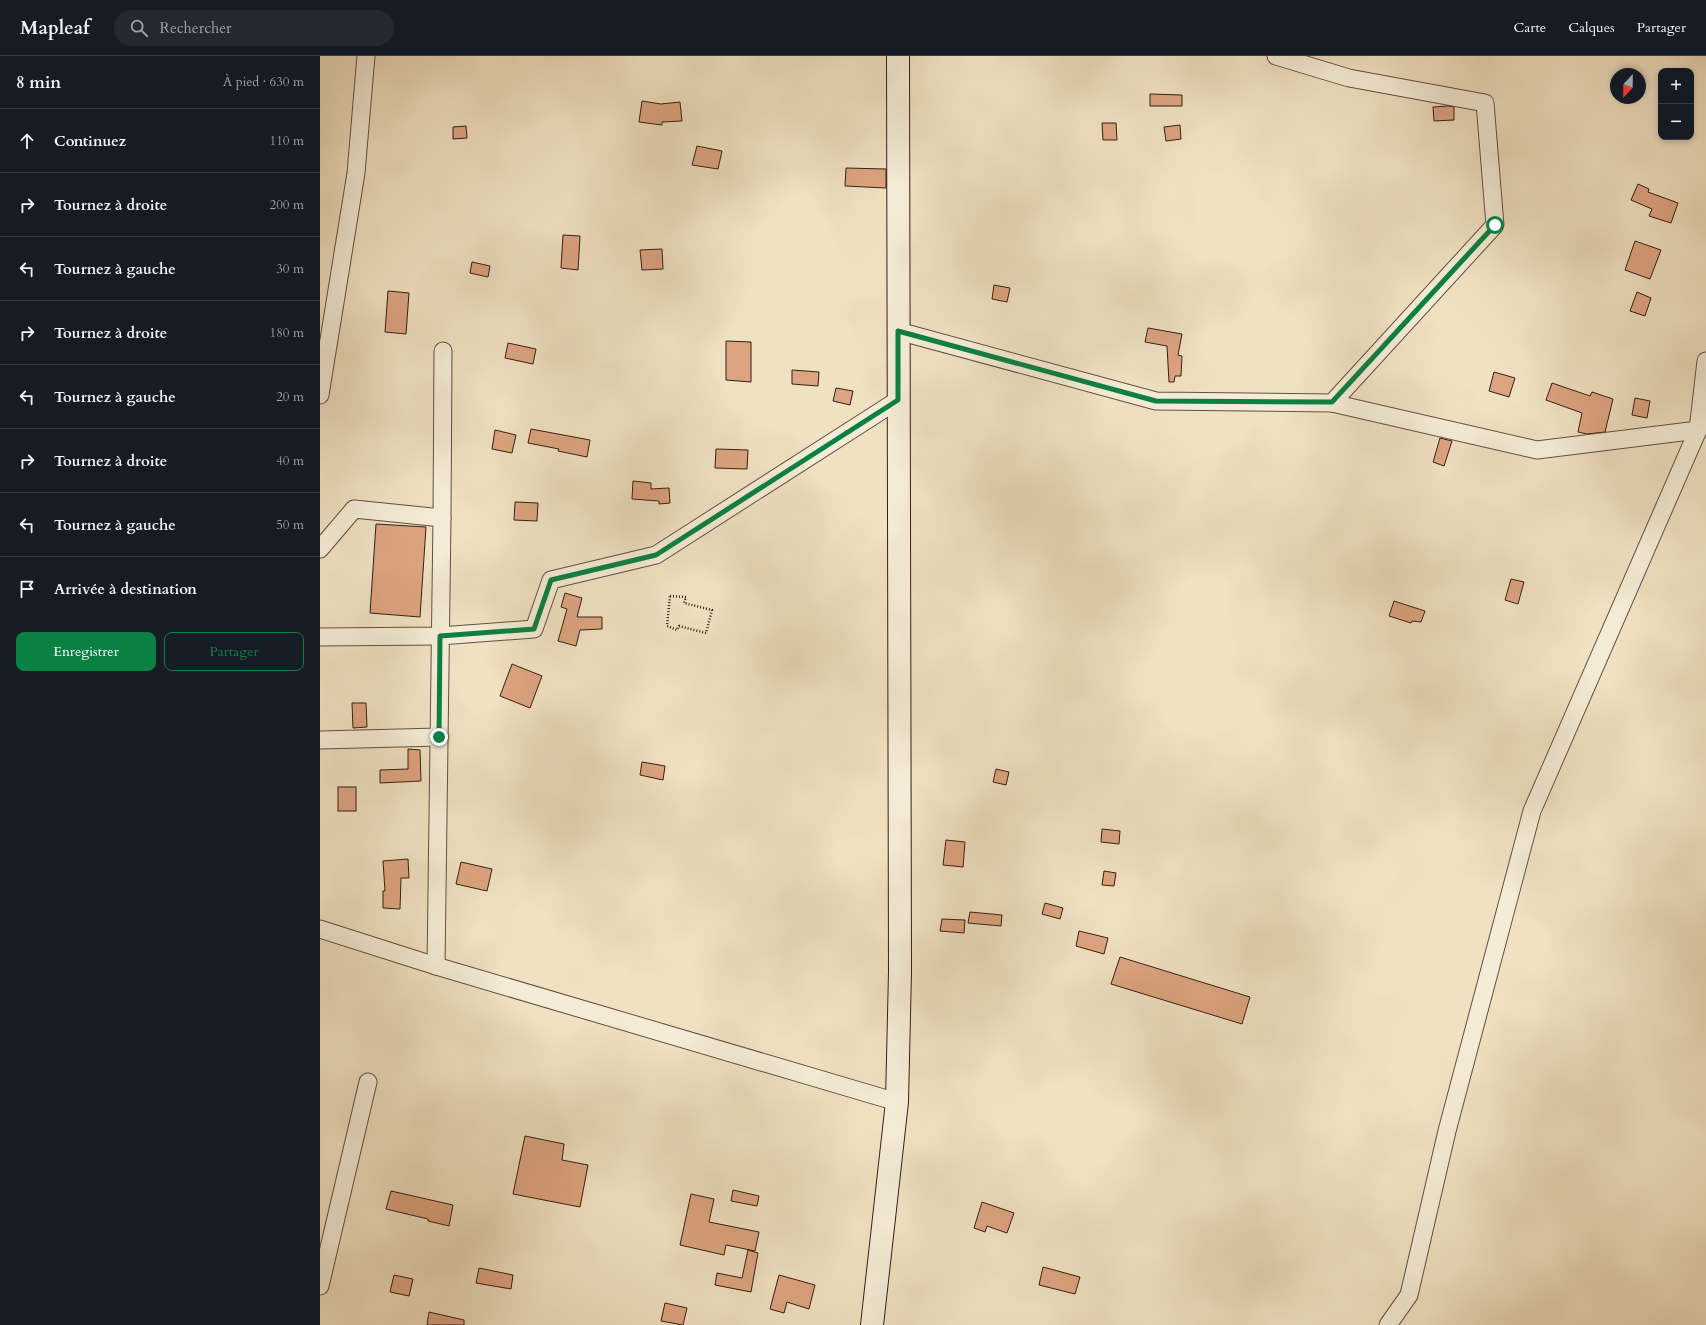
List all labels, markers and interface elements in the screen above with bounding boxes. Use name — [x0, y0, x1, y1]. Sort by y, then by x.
search box — [114, 10, 394, 46]
text: Mapleaf — [20, 15, 90, 41]
icon: search — [128, 17, 150, 39]
text: Rechercher — [160, 18, 232, 38]
text: Carte — [1514, 18, 1546, 37]
text: Calques — [1568, 18, 1615, 37]
text: Partager — [1637, 18, 1686, 37]
north arrow — [1610, 68, 1646, 104]
map controls — [1658, 68, 1694, 140]
button: + — [1658, 68, 1694, 104]
text: 8 min — [16, 71, 61, 94]
text: À pied · 630 m — [223, 73, 304, 91]
button: − — [1658, 104, 1694, 140]
icon: ahead — [16, 130, 38, 152]
text: Continuez — [54, 131, 126, 151]
text: 110 m — [270, 132, 304, 150]
icon: right — [16, 194, 38, 216]
text: Tournez à droite — [54, 195, 167, 215]
text: 200 m — [270, 196, 304, 214]
route start — [1486, 216, 1504, 234]
icon: left — [16, 258, 38, 280]
text: Tournez à gauche — [54, 259, 176, 279]
text: 30 m — [276, 260, 304, 278]
icon: right — [16, 322, 38, 344]
text: Tournez à droite — [54, 323, 167, 343]
text: 180 m — [270, 324, 304, 342]
icon: left — [16, 386, 38, 408]
text: Tournez à gauche — [54, 387, 176, 407]
text: 20 m — [276, 388, 304, 406]
icon: right — [16, 450, 38, 472]
text: Tournez à droite — [54, 451, 167, 471]
text: 40 m — [276, 452, 304, 470]
icon: left — [16, 514, 38, 536]
text: Tournez à gauche — [54, 515, 176, 535]
text: 50 m — [276, 516, 304, 534]
icon: arrive — [16, 578, 38, 600]
text: Arrivée à destination — [54, 579, 197, 599]
button: Enregistrer — [16, 632, 156, 671]
button: Partager — [164, 632, 304, 671]
route end — [430, 728, 448, 746]

